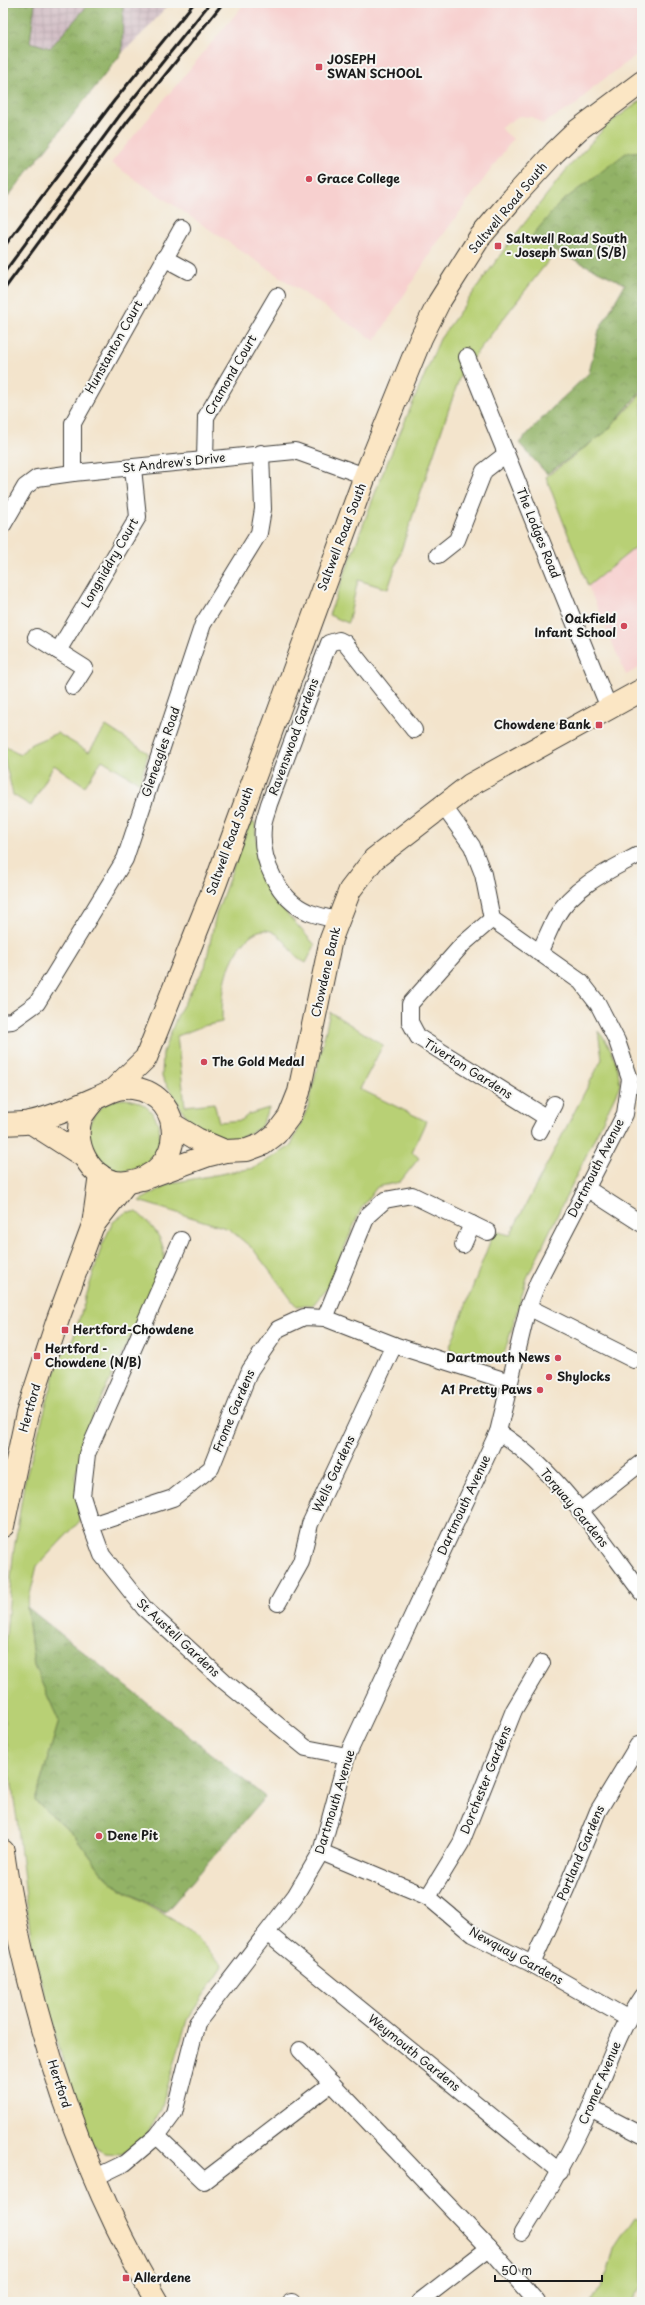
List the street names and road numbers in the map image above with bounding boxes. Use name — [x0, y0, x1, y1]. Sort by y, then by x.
street label: Saltwell Road South — [464, 158, 551, 257]
street label: Hunstanton Court — [80, 296, 146, 396]
street label: Cramond Court — [200, 331, 261, 418]
street label: St Andrew's Drive — [122, 448, 226, 476]
street label: Saltwell Road South — [312, 480, 370, 593]
street label: The Lodges Road — [512, 484, 565, 581]
street label: Longniddry Court — [76, 514, 142, 611]
street label: Ravenswood Gardens — [263, 675, 323, 798]
street label: Gleneagles Road — [136, 704, 184, 799]
street label: Saltwell Road South — [201, 784, 257, 897]
street label: Chowdene Bank — [306, 925, 344, 1019]
street label: Tiverton Gardens — [421, 1034, 517, 1103]
street label: Dartmouth Avenue — [562, 1115, 628, 1220]
street label: Frome Gardens — [208, 1366, 259, 1455]
street label: Hertford — [14, 1381, 45, 1434]
street label: Wells Gardens — [307, 1432, 359, 1515]
street label: Dartmouth Avenue — [432, 1451, 494, 1558]
street label: Torquay Gardens — [536, 1464, 614, 1551]
street label: St Austell Gardens — [133, 1594, 225, 1681]
street label: Dorchester Gardens — [455, 1722, 515, 1837]
street label: Dartmouth Avenue — [310, 1747, 359, 1856]
street label: Portland Gardens — [552, 1802, 608, 1903]
street label: Newquay Gardens — [466, 1922, 567, 1989]
street label: Weymouth Gardens — [365, 2009, 465, 2095]
street label: Cromer Avenue — [573, 2038, 625, 2127]
street label: Hertford — [44, 2057, 76, 2110]

